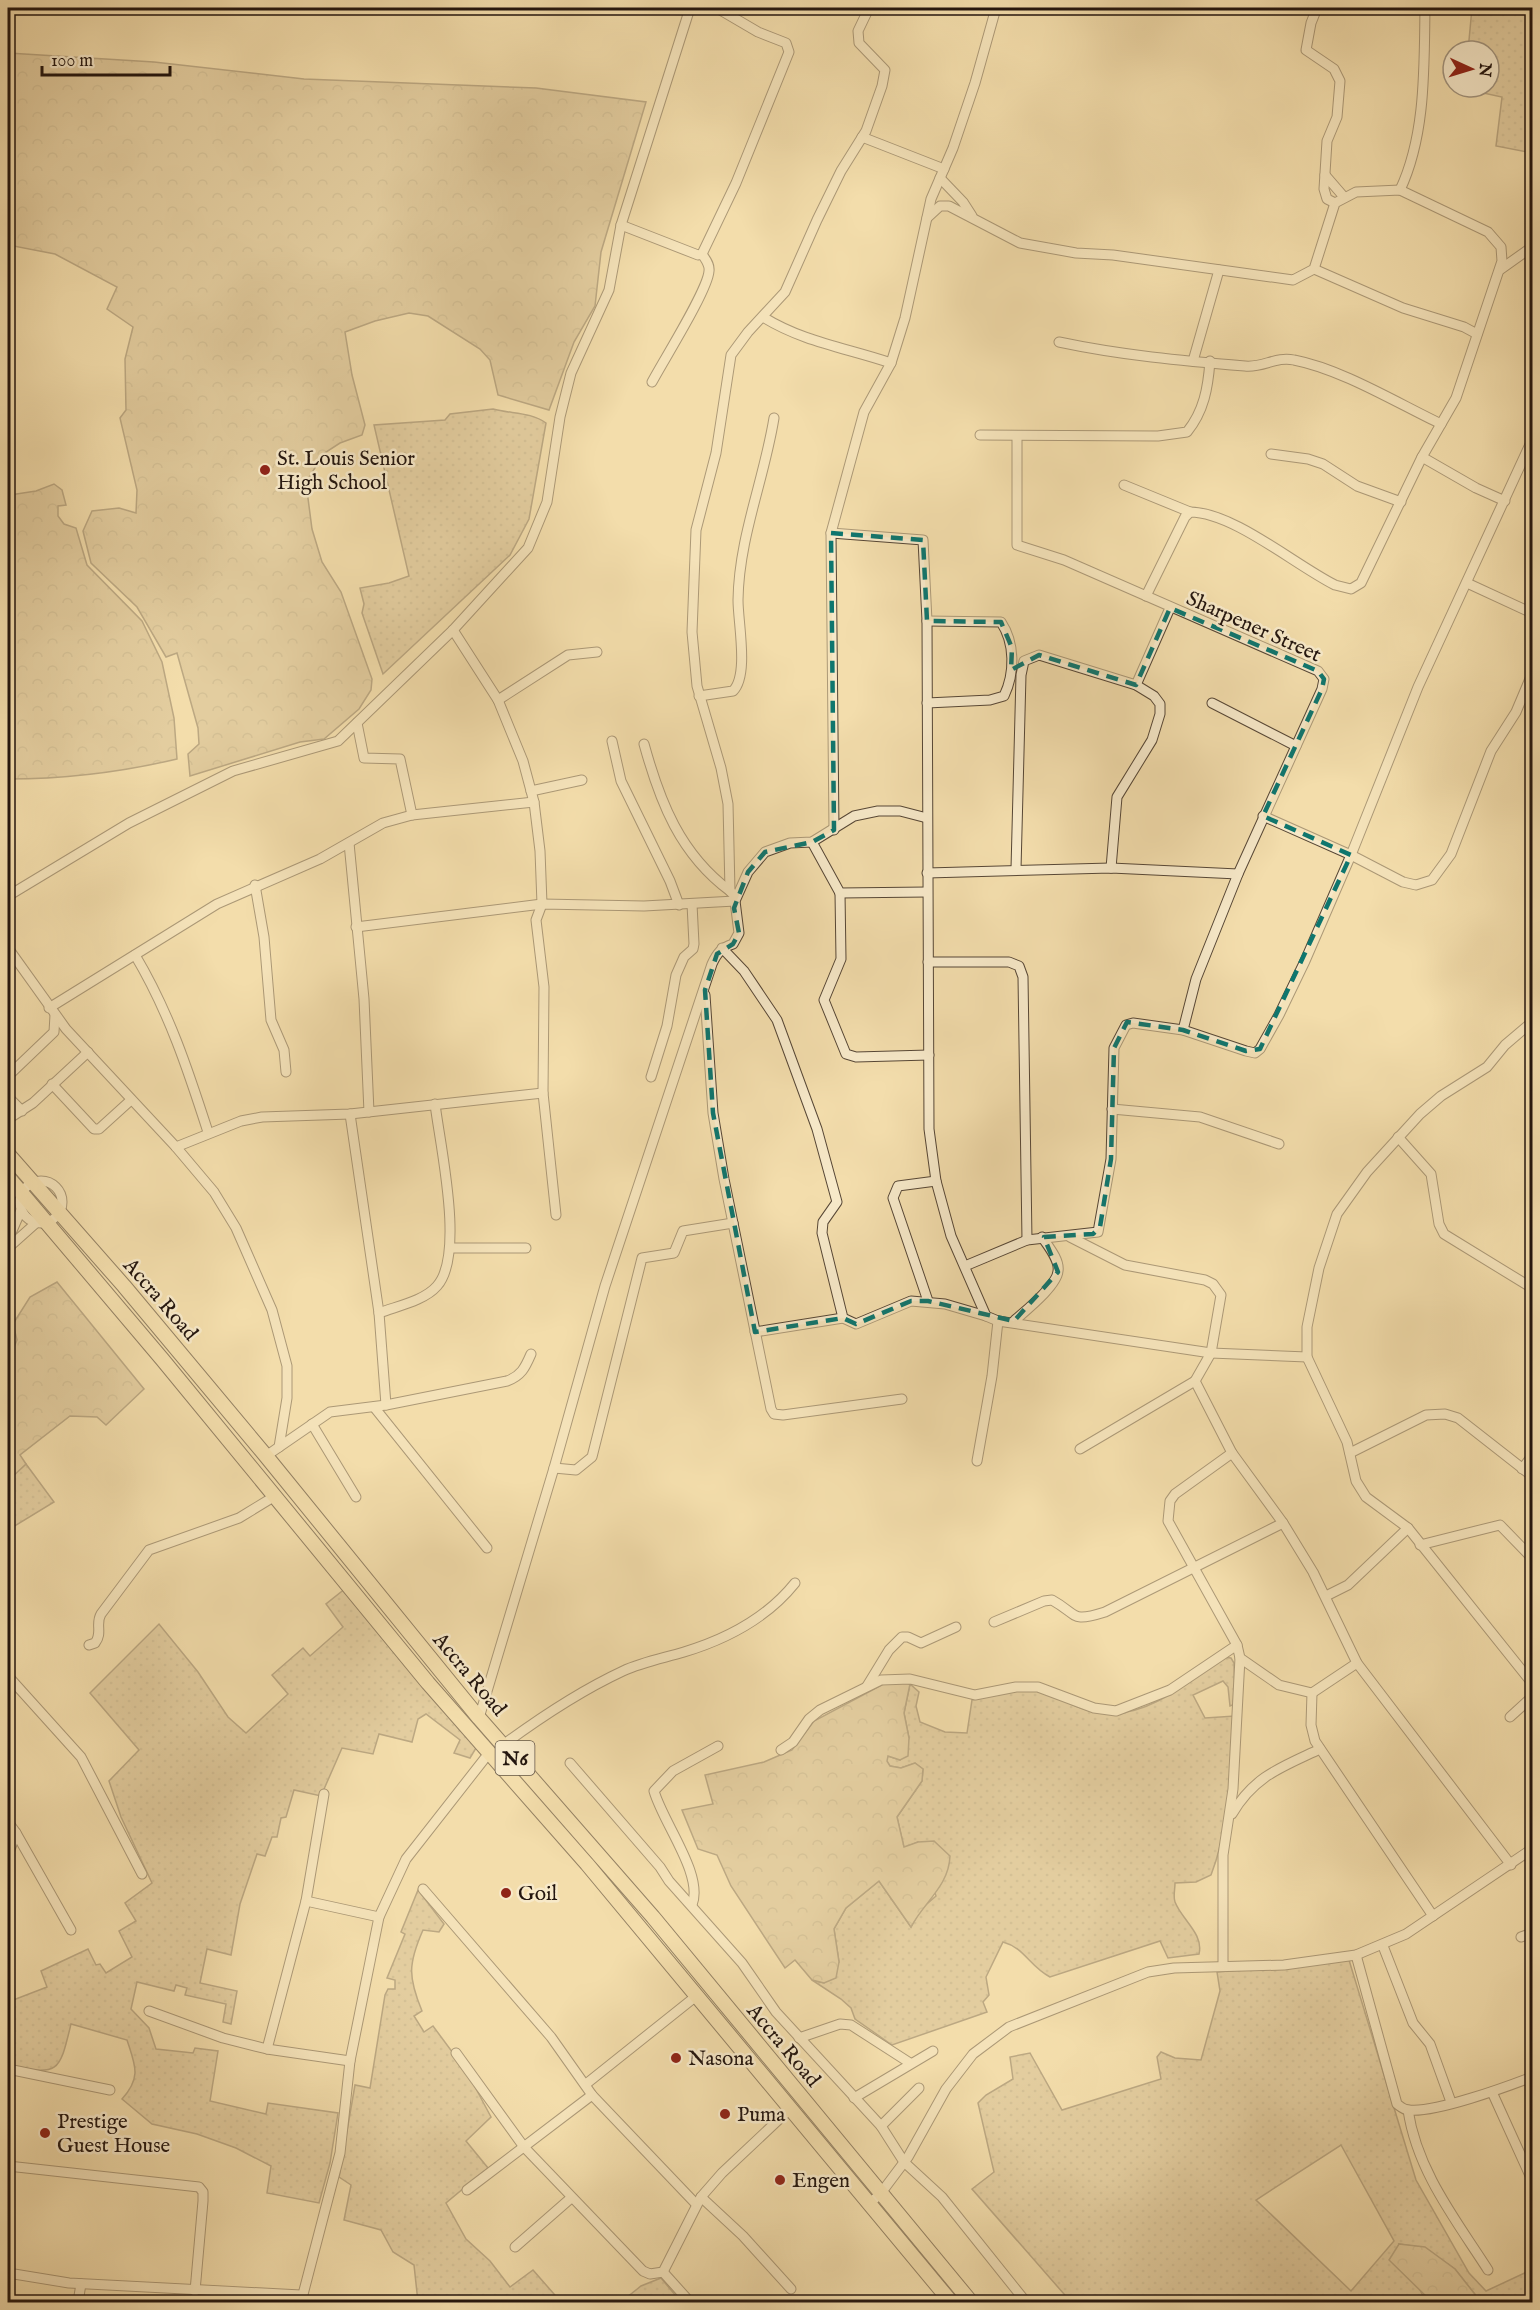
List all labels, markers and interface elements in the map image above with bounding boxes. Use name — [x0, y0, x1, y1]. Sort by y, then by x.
scale bar — [42, 39, 170, 77]
north arrow — [1441, 39, 1501, 99]
text: 100 m — [51, 50, 93, 73]
text: N — [1473, 61, 1494, 78]
place label: St. Louis Senior High School — [277, 446, 415, 497]
marker: St. Louis Senior High School — [258, 463, 272, 477]
street label: Sharpener Street — [1182, 586, 1325, 669]
street label: Accra Road — [116, 1252, 204, 1348]
street label: Accra Road — [425, 1627, 512, 1723]
road number: N6 — [496, 1741, 534, 1775]
place label: Goil — [518, 1881, 558, 1908]
marker: Goil — [499, 1886, 513, 1900]
street label: Accra Road — [739, 1998, 826, 2094]
place label: Nasona — [688, 2046, 754, 2073]
marker: Nasona — [669, 2051, 683, 2065]
place label: Puma — [737, 2102, 786, 2129]
marker: Puma — [718, 2107, 732, 2121]
place label: Prestige Guest House — [57, 2109, 171, 2160]
marker: Prestige Guest House — [38, 2126, 52, 2140]
place label: Engen — [792, 2168, 850, 2195]
marker: Engen — [773, 2173, 787, 2187]

